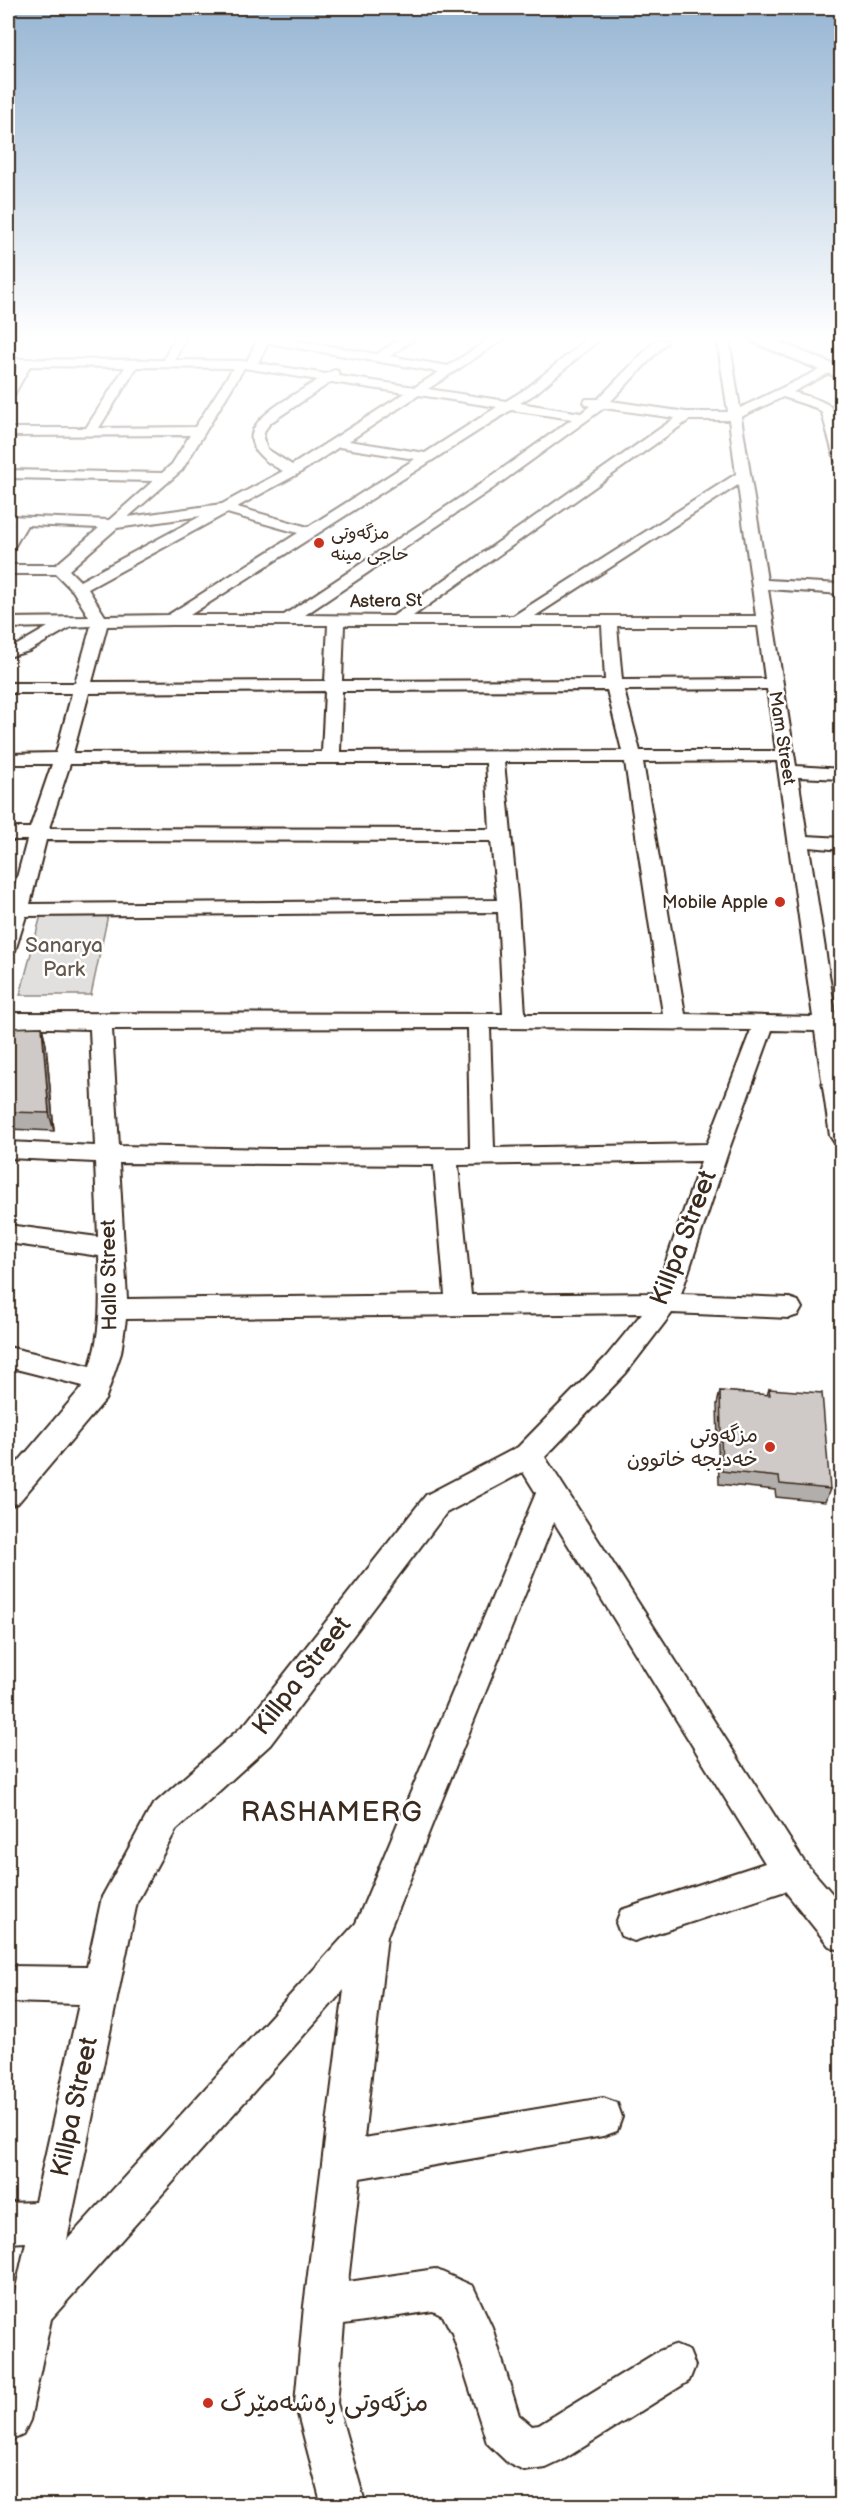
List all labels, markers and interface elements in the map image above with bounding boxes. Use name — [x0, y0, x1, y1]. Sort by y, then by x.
place label: مزگەوتی حاجی مینە — [331, 523, 409, 565]
marker: مزگەوتی حاجی مینە — [312, 536, 326, 550]
street label: Astera St — [350, 590, 423, 612]
street label: Mam Street — [764, 690, 800, 787]
place label: Mobile Apple — [662, 892, 768, 913]
marker: Mobile Apple — [773, 895, 787, 909]
park label: Sanarya Park — [25, 933, 103, 982]
street label: Killpa Street — [644, 1166, 724, 1310]
street label: Hallo Street — [96, 1219, 122, 1331]
place label: مزگەوتی خەدیجە خاتوون — [627, 1423, 758, 1472]
marker: مزگەوتی خەدیجە خاتوون — [763, 1440, 777, 1454]
street label: Killpa Street — [246, 1610, 358, 1742]
district label: RASHAMERG — [241, 1797, 423, 1829]
street label: Killpa Street — [45, 2034, 105, 2180]
place label: مزگەوتی ڕەشەمێرگ — [220, 2387, 428, 2424]
marker: مزگەوتی ڕەشەمێرگ — [201, 2396, 215, 2410]

